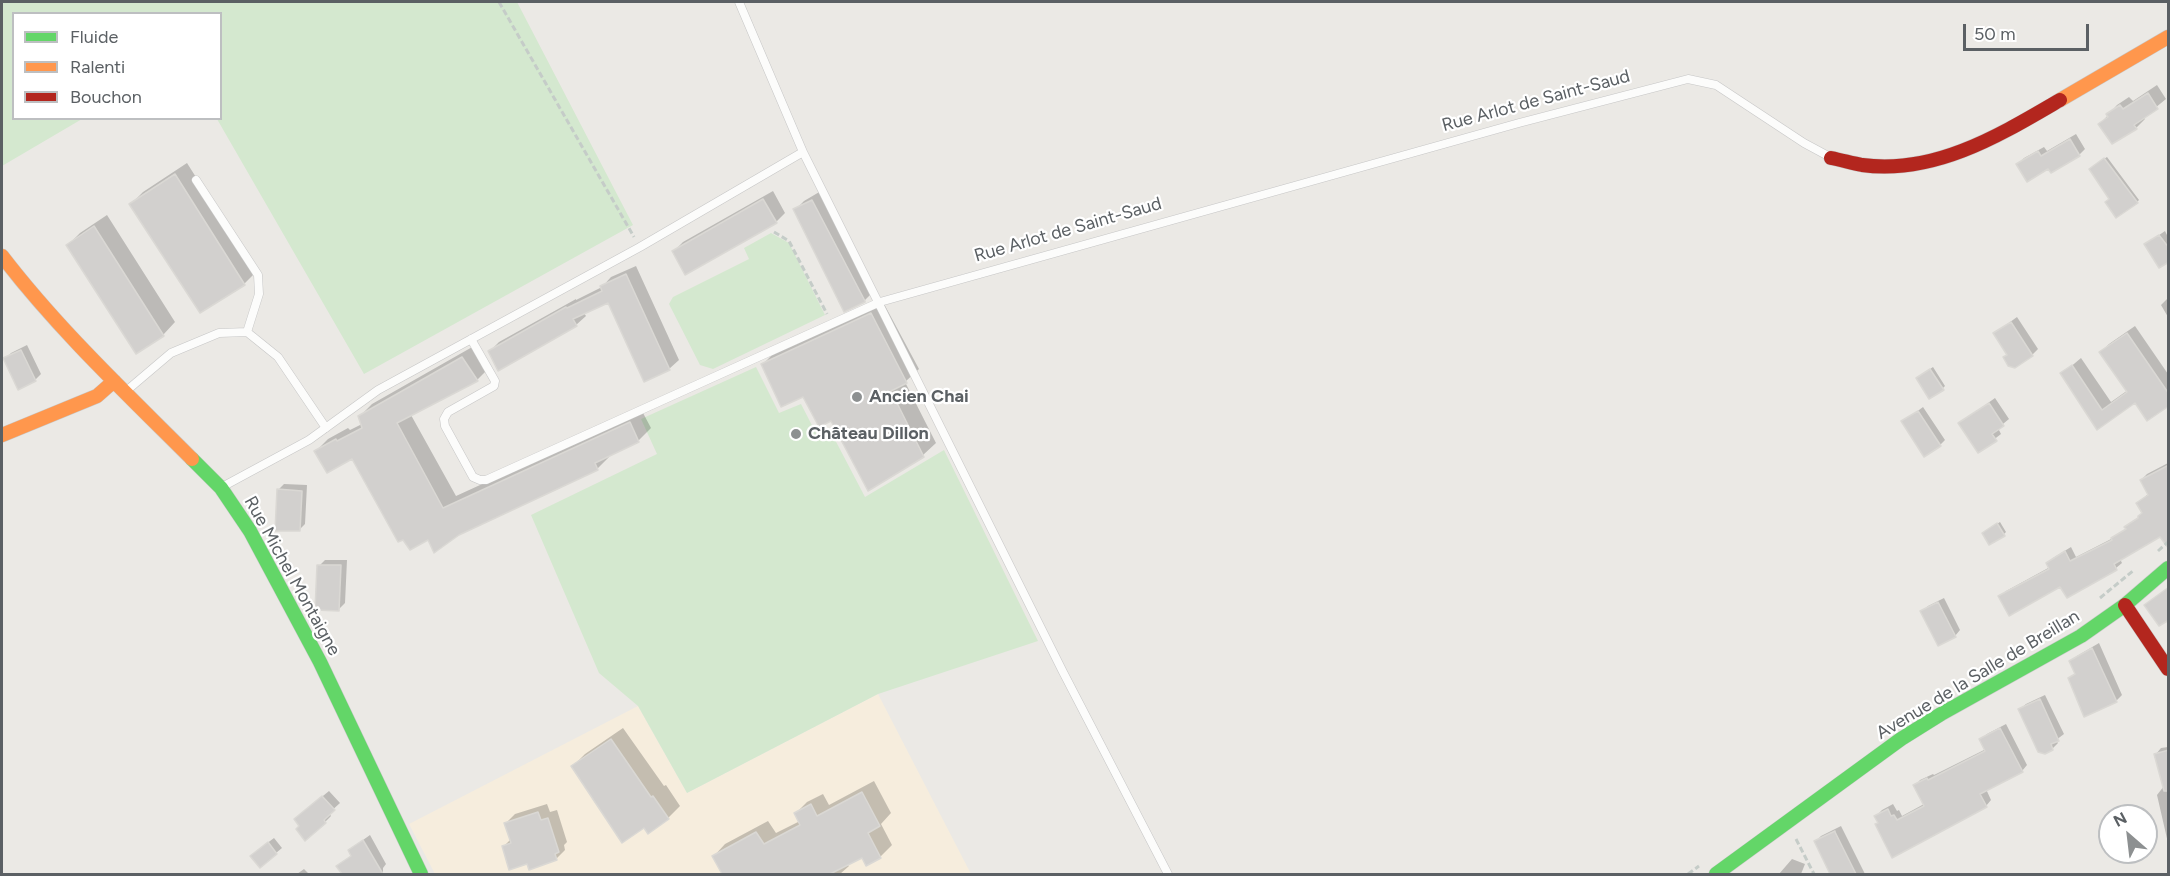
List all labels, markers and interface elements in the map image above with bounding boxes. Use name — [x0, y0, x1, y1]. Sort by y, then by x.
legend — [12, 12, 222, 120]
scale bar — [1966, 12, 2092, 50]
text: 50 m — [1974, 23, 2016, 45]
text: Fluide — [70, 26, 118, 48]
text: Ralenti — [70, 56, 125, 78]
street label: Rue Arlot de Saint-Saud — [1440, 65, 1632, 137]
text: Bouchon — [70, 86, 142, 108]
street label: Rue Arlot de Saint-Saud — [972, 193, 1164, 267]
place label: Ancien Chai — [869, 386, 969, 408]
marker: Ancien Chai — [850, 390, 864, 404]
place label: Château Dillon — [808, 423, 929, 445]
marker: Château Dillon — [789, 427, 803, 441]
street label: Rue Michel Montaigne — [239, 492, 345, 660]
street label: Avenue de la Salle de Breillan — [1872, 606, 2084, 744]
north arrow — [2098, 804, 2158, 864]
text: N — [2110, 808, 2130, 831]

